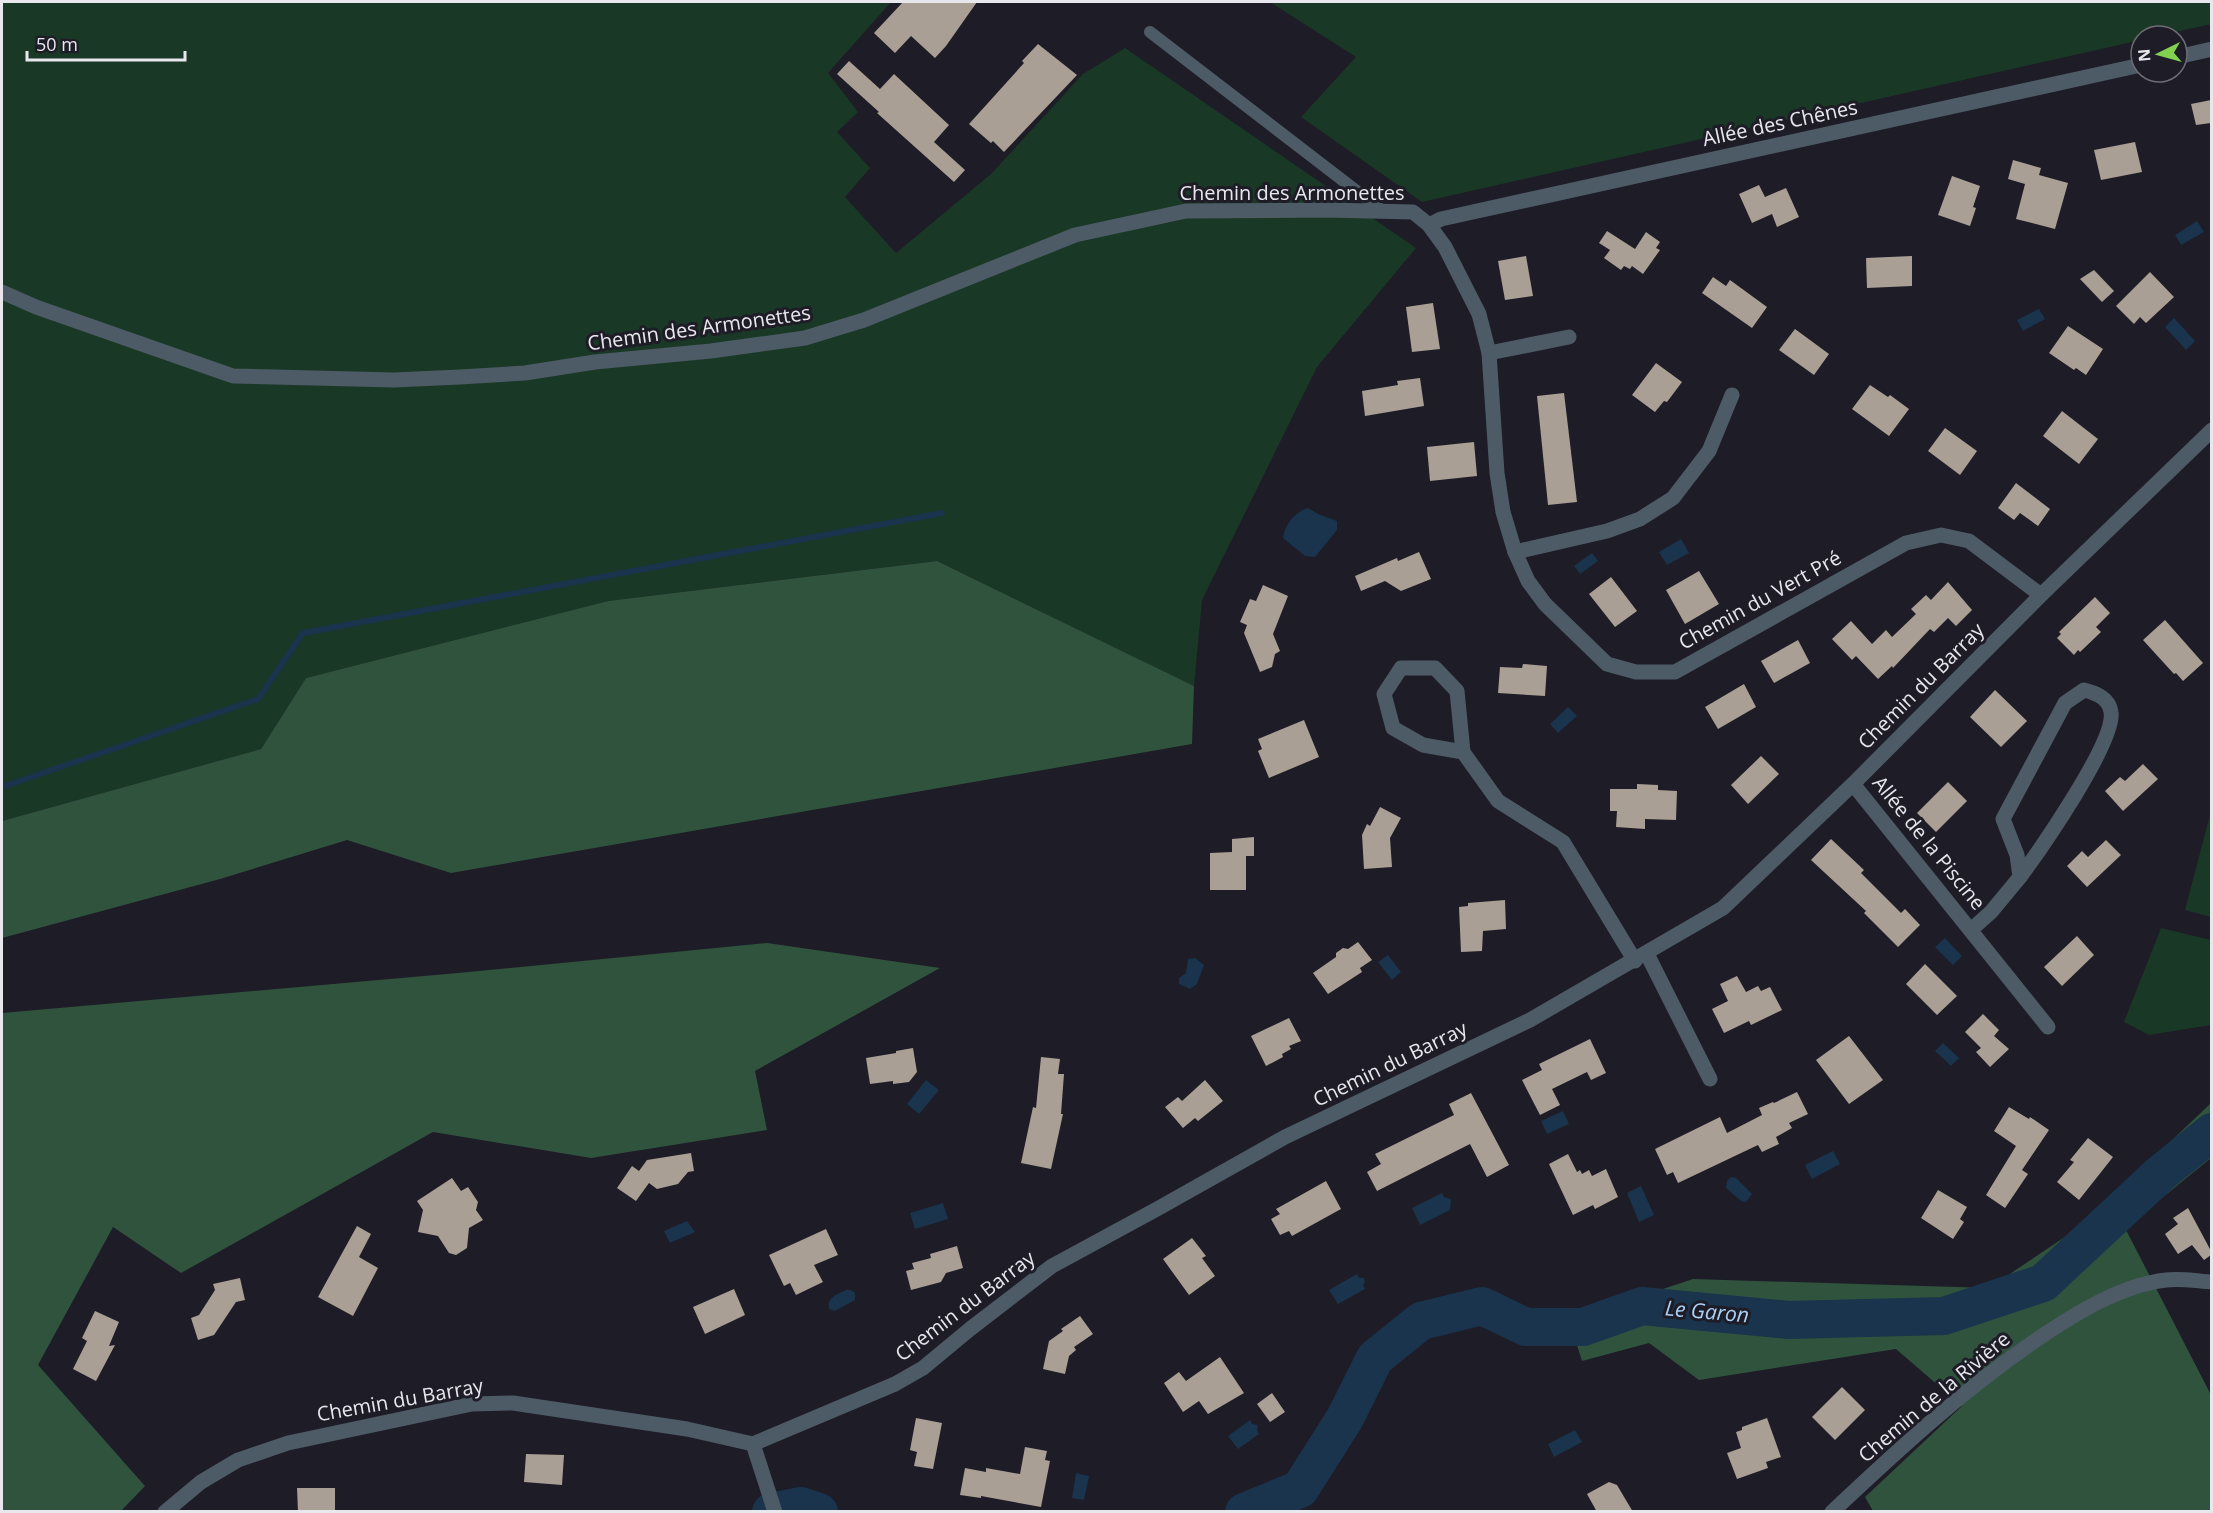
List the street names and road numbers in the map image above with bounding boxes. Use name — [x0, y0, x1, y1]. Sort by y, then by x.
street label: Allée des Chênes — [1700, 93, 1860, 152]
street label: Chemin des Armonettes — [1179, 179, 1405, 206]
street label: Chemin des Armonettes — [586, 298, 812, 357]
street label: Chemin du Vert Pré — [1674, 544, 1846, 655]
street label: Chemin du Barray — [1852, 616, 1990, 755]
street label: Allée de la Piscine — [1867, 770, 1992, 915]
street label: Chemin du Barray — [1308, 1014, 1472, 1113]
street label: Chemin du Barray — [889, 1244, 1041, 1367]
street label: Chemin de la Rivière — [1852, 1325, 2015, 1468]
street label: Chemin du Barray — [315, 1371, 486, 1427]

